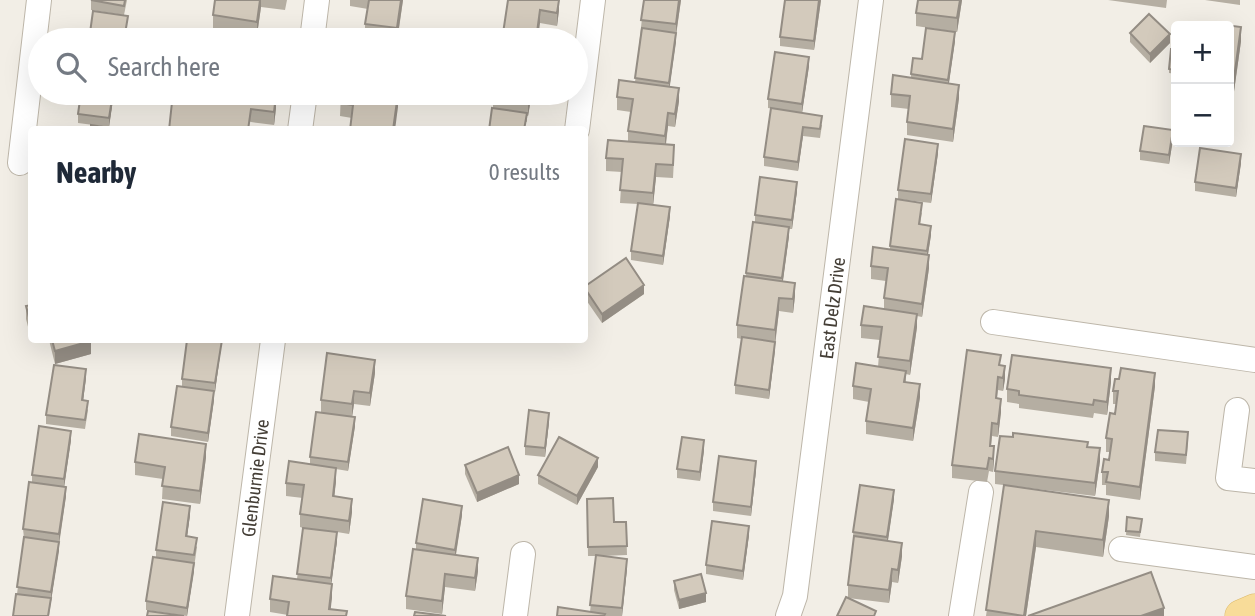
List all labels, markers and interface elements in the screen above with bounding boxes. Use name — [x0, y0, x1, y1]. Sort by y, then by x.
map controls — [1171, 21, 1234, 147]
button: + — [1171, 21, 1234, 84]
search box — [28, 28, 588, 105]
icon: search — [52, 48, 90, 86]
text: Search here — [108, 52, 220, 82]
button: − — [1171, 84, 1234, 147]
text: Nearby — [56, 155, 136, 189]
text: 0 results — [489, 159, 560, 185]
street label: East Delz Drive — [815, 256, 849, 360]
street label: Glenburnie Drive — [237, 418, 273, 538]

